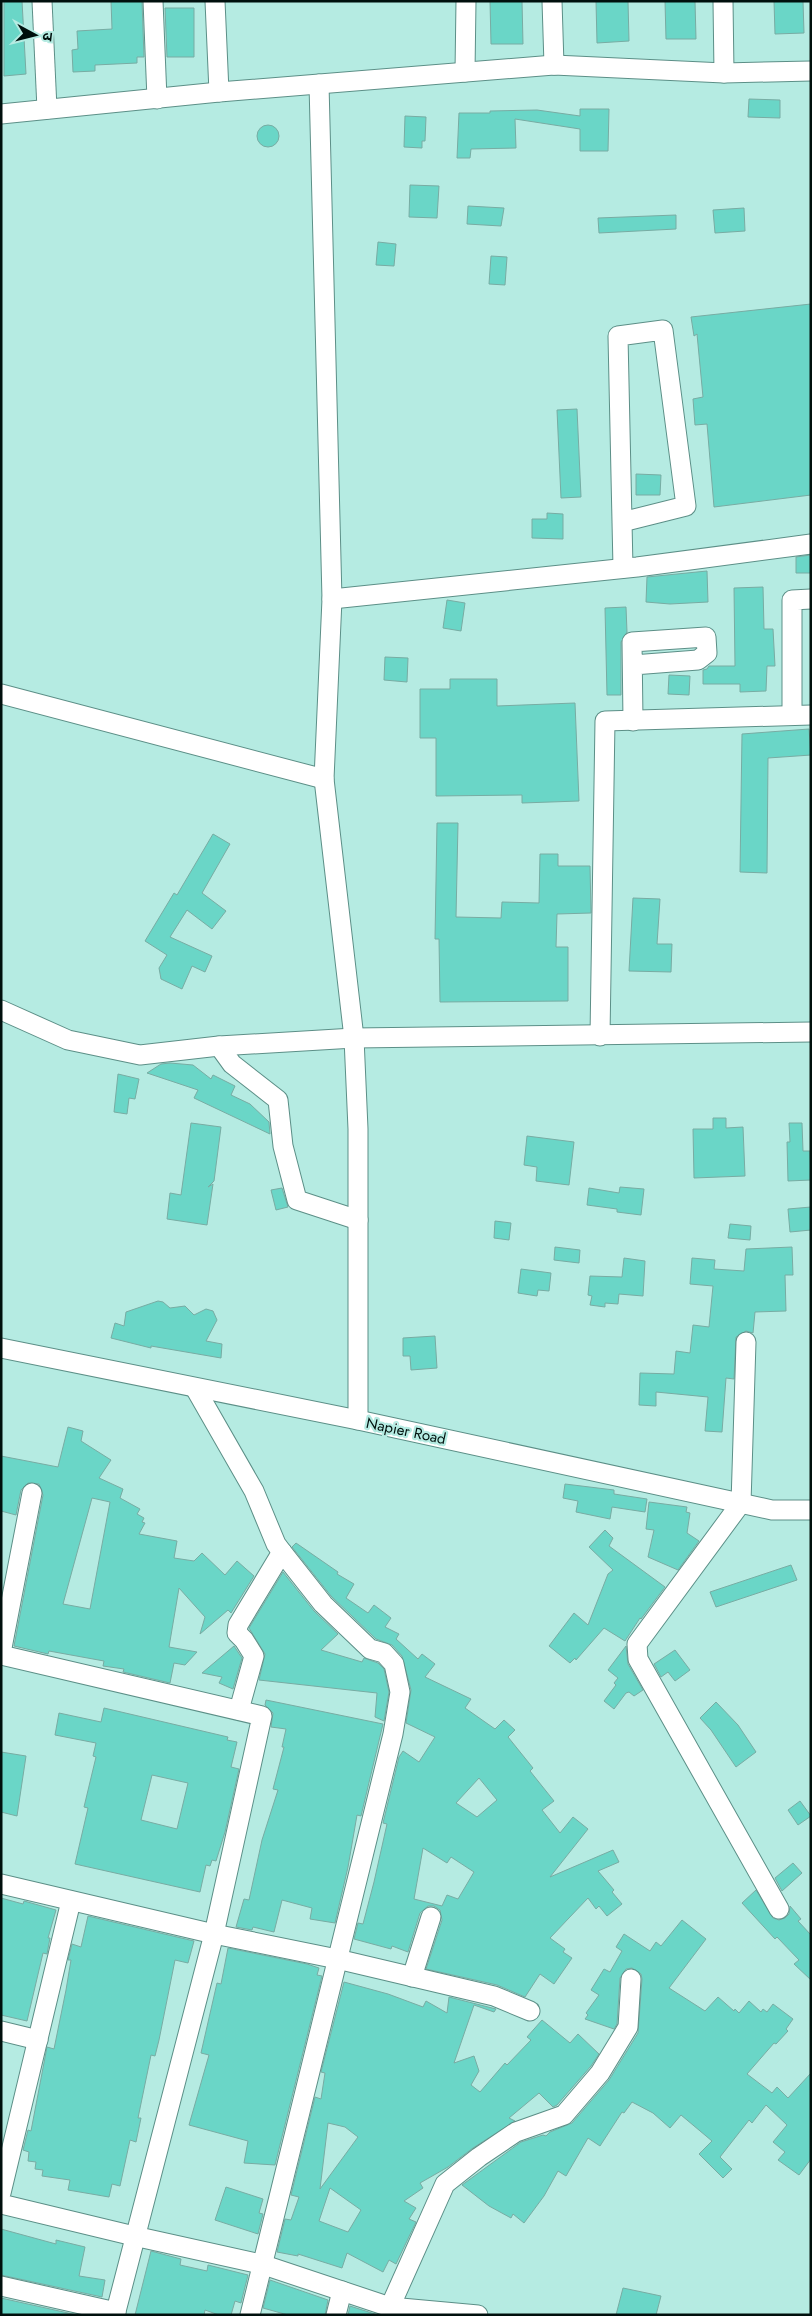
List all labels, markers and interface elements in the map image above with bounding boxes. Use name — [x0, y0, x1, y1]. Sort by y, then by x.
north arrow — [10, 10, 60, 60]
text: उ — [37, 31, 58, 43]
street label: Napier Road — [364, 1412, 448, 1450]

